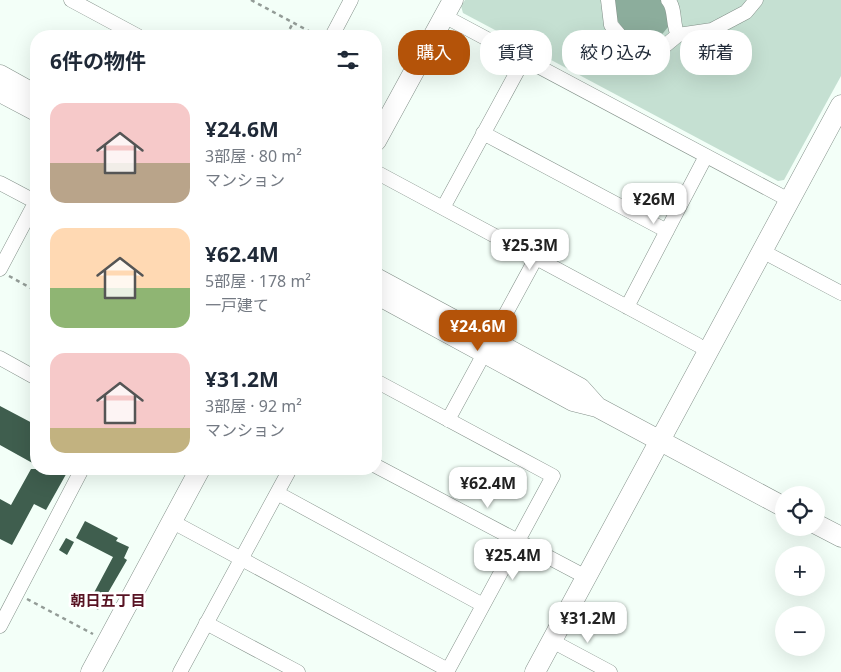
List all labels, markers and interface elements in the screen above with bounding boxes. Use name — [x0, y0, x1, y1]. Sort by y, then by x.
chip: 購入 — [398, 30, 470, 75]
chip: 賃貸 — [480, 30, 552, 75]
chip: 絞り込み — [562, 30, 670, 75]
chip: 新着 — [680, 30, 752, 75]
icon: filters — [334, 46, 362, 74]
text: 6件の物件 — [50, 47, 146, 75]
text: ¥24.6M — [205, 115, 279, 143]
icon: home — [90, 123, 150, 183]
text: 3部屋 · 80 m² — [205, 145, 302, 167]
text: マンション — [205, 169, 285, 191]
pin: ¥26M — [624, 182, 684, 225]
text: ¥26M — [633, 188, 675, 210]
pin: ¥25.3M — [489, 228, 571, 271]
text: ¥25.3M — [502, 234, 558, 256]
text: ¥62.4M — [205, 240, 279, 268]
icon: home — [90, 248, 150, 308]
text: 5部屋 · 178 m² — [205, 270, 311, 292]
text: 一戸建て — [205, 294, 269, 316]
pin: ¥24.6M — [437, 310, 519, 352]
text: ¥24.6M — [450, 315, 506, 337]
text: ¥31.2M — [205, 365, 279, 393]
icon: home — [90, 373, 150, 433]
text: 3部屋 · 92 m² — [205, 395, 302, 417]
text: マンション — [205, 419, 285, 441]
pin: ¥62.4M — [447, 466, 529, 509]
text: ¥62.4M — [460, 472, 516, 494]
map controls — [775, 486, 825, 656]
button: locate — [775, 486, 825, 536]
pin: ¥25.4M — [472, 538, 554, 581]
text: ¥25.4M — [485, 544, 541, 566]
button: + — [775, 546, 825, 596]
district label: 朝日五丁目 — [70, 590, 146, 610]
pin: ¥31.2M — [547, 602, 629, 644]
button: − — [775, 606, 825, 656]
text: ¥31.2M — [560, 607, 616, 629]

